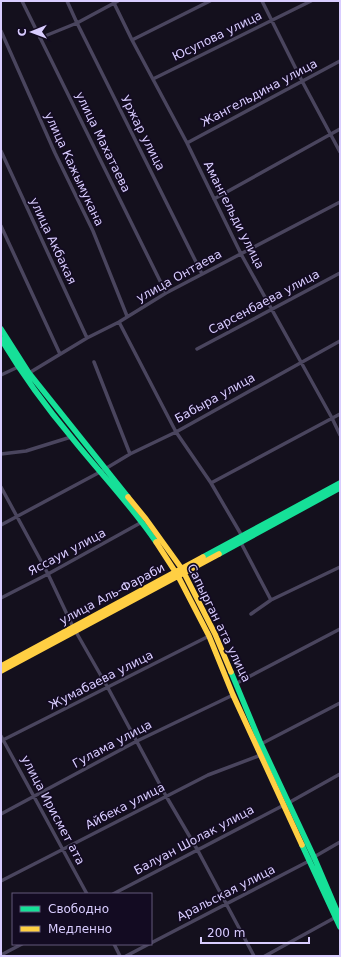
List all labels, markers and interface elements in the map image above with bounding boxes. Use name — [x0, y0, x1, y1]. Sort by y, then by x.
street label: Юсупова улица — [170, 8, 264, 64]
north arrow — [12, 12, 52, 52]
text: С — [16, 28, 29, 36]
street label: Жангельдина улица — [198, 56, 320, 130]
street label: улица Махатаева — [73, 89, 133, 195]
street label: Уржар улица — [118, 93, 168, 173]
street label: улица Кажымукана — [41, 110, 107, 228]
street label: Амангельди улица — [201, 159, 267, 271]
street label: улица Акбакая — [27, 195, 79, 287]
street label: улица Онтаева — [134, 247, 224, 305]
street label: Сарсенбаева улица — [206, 267, 322, 337]
street label: Бабыра улица — [173, 370, 257, 426]
street label: Яссауи улица — [26, 526, 108, 578]
street label: улица Аль-Фараби — [57, 560, 167, 628]
street label: Сапырган ата улица — [184, 562, 254, 684]
street label: Жумабаева улица — [47, 648, 155, 712]
street label: Гулама улица — [70, 717, 154, 771]
street label: улица Ирисмет ата — [18, 753, 88, 867]
street label: Айбека улица — [83, 780, 167, 832]
street label: Балуан Шолак улица — [132, 802, 256, 878]
street label: Аральская улица — [175, 862, 277, 924]
legend — [12, 893, 152, 945]
text: Свободно — [48, 902, 109, 916]
scale bar — [201, 919, 309, 945]
text: Медленно — [48, 922, 112, 936]
text: 200 m — [207, 926, 245, 940]

